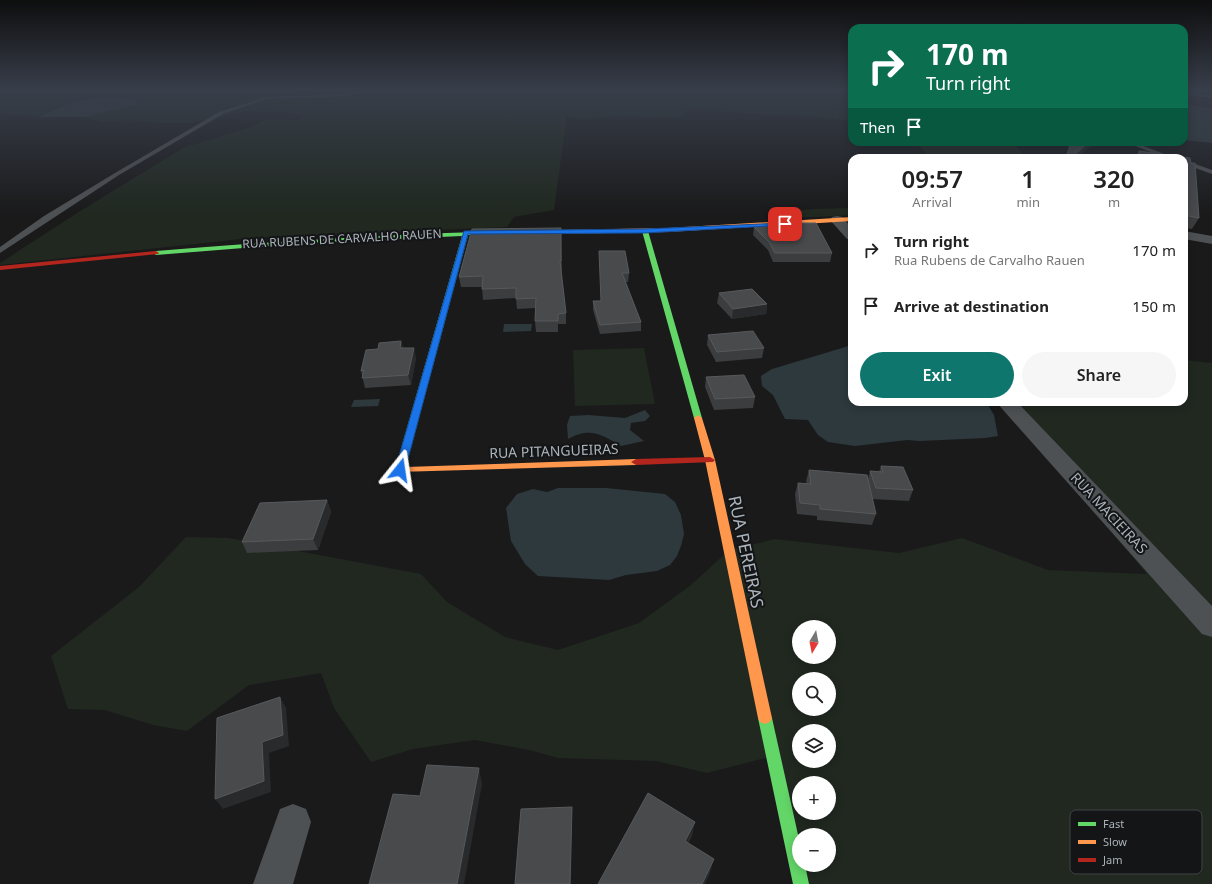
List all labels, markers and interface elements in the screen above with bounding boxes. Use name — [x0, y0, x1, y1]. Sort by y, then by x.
text: 170 m — [926, 35, 1009, 73]
icon: right — [860, 40, 912, 92]
text: Turn right — [926, 71, 1010, 95]
icon: arrive — [903, 116, 925, 138]
text: Then — [860, 117, 895, 137]
text: 09:57 — [901, 162, 963, 195]
text: 1 — [1021, 162, 1035, 195]
text: 320 — [1093, 162, 1135, 195]
text: Arrival — [912, 193, 952, 211]
text: min — [1016, 193, 1040, 211]
text: m — [1108, 193, 1120, 211]
pin — [768, 207, 802, 241]
icon: arrive — [774, 213, 796, 235]
street label: RUA RUBENS DE CARVALHO RAUEN — [242, 225, 442, 252]
text: Turn right — [894, 231, 969, 251]
icon: right — [860, 239, 882, 261]
text: 170 m — [1132, 240, 1176, 260]
text: Rua Rubens de Carvalho Rauen — [894, 251, 1085, 269]
icon: arrive — [860, 295, 882, 317]
text: Arrive at destination — [894, 296, 1049, 316]
text: 150 m — [1132, 296, 1176, 316]
button: Exit — [860, 352, 1014, 398]
button: Share — [1022, 352, 1176, 398]
street label: RUA PITANGUEIRAS — [489, 439, 619, 462]
position arrow — [379, 449, 421, 491]
street label: RUA MACIEIRAS — [1067, 468, 1152, 557]
street label: RUA PEREIRAS — [723, 494, 770, 610]
north arrow — [792, 620, 836, 664]
map controls — [792, 620, 836, 872]
button: search — [792, 672, 836, 716]
button: layers — [792, 724, 836, 768]
button: + — [792, 776, 836, 820]
legend — [1070, 810, 1202, 874]
text: Fast — [1103, 816, 1124, 831]
button: − — [792, 828, 836, 872]
text: Slow — [1103, 834, 1127, 849]
text: Jam — [1102, 852, 1122, 867]

